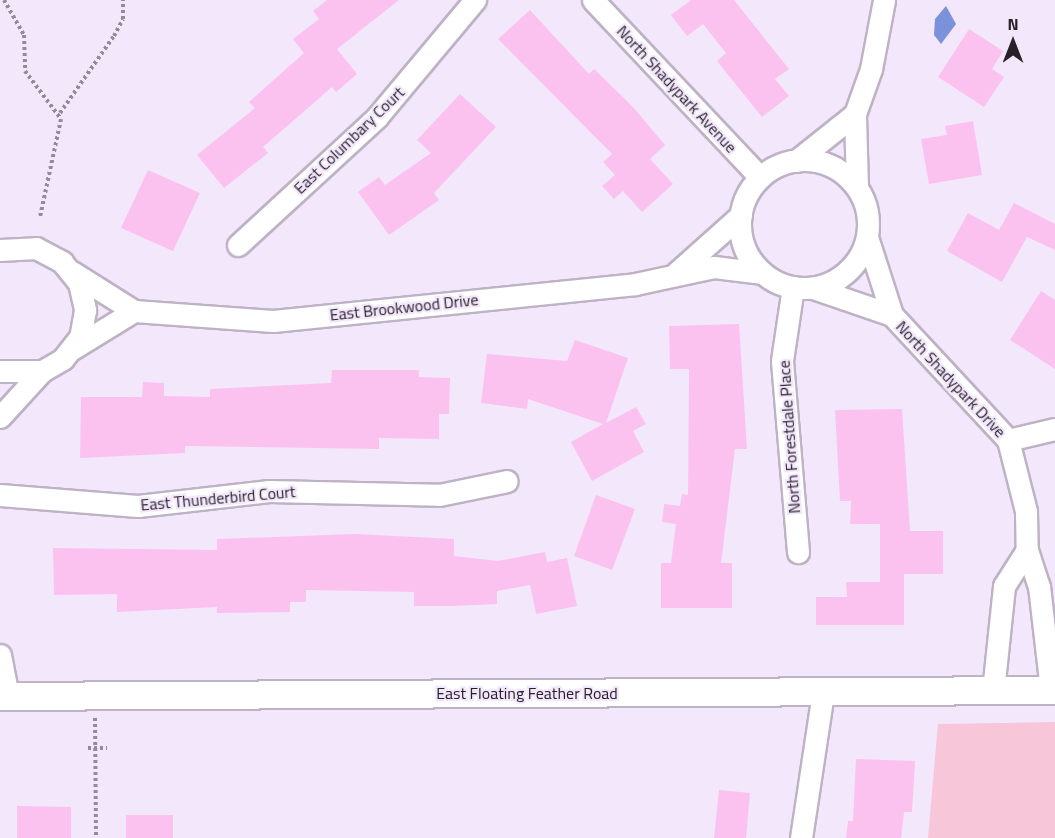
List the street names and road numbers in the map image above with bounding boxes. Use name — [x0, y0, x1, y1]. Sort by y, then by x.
street label: North Shadypark Avenue — [613, 21, 741, 157]
street label: East Columbary Court — [290, 82, 408, 198]
street label: East Brookwood Drive — [329, 290, 479, 324]
street label: North Shadypark Drive — [892, 317, 1010, 441]
street label: North Forestdale Place — [774, 360, 804, 514]
street label: East Thunderbird Court — [140, 482, 296, 514]
street label: East Floating Feather Road — [436, 683, 618, 703]

